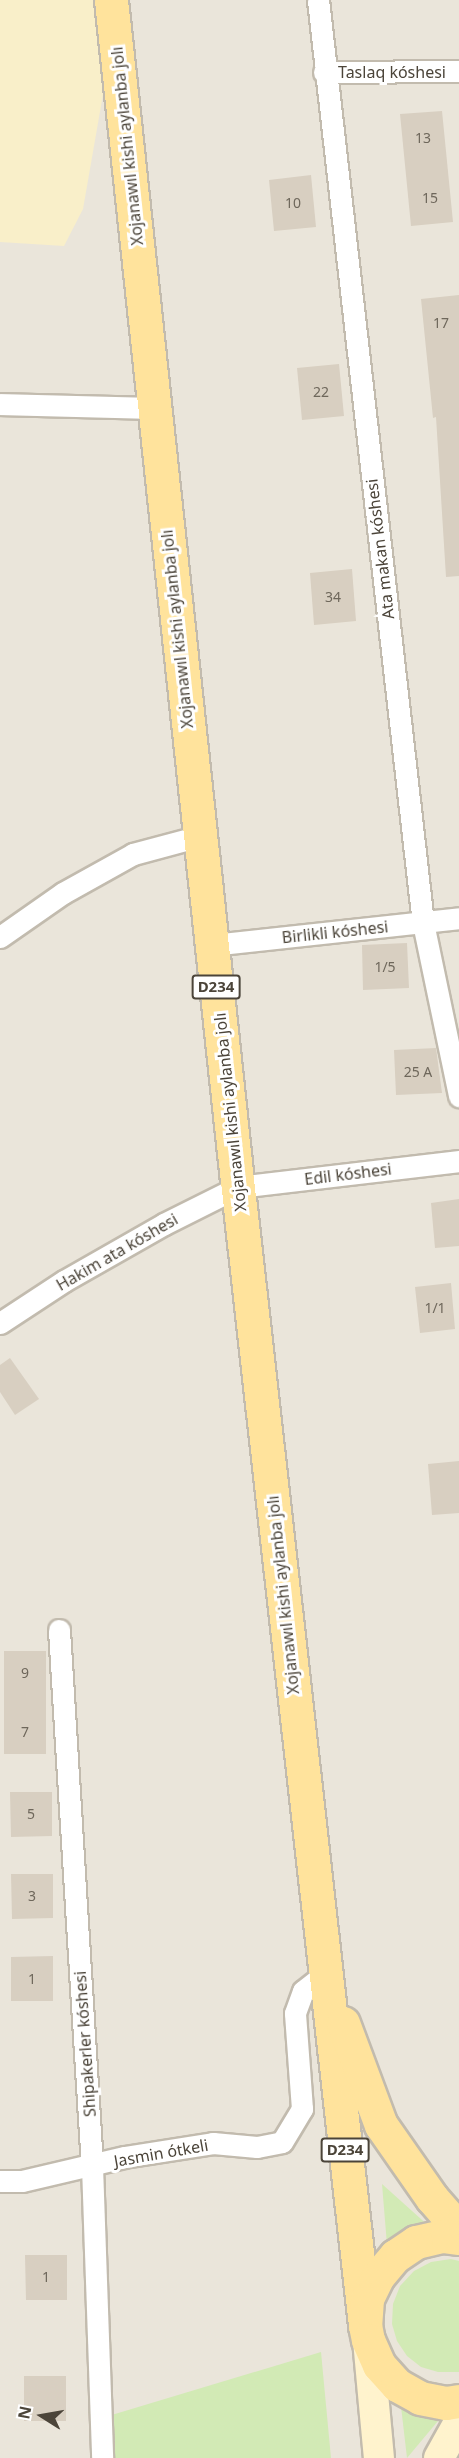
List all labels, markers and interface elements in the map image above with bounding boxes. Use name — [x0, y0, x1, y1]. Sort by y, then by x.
street label: Xojanawıl kishi aylanba jolı — [107, 46, 147, 246]
street label: Taslaq kóshesi — [338, 62, 446, 82]
house number: 13 — [415, 130, 431, 146]
house number: 15 — [422, 190, 438, 206]
house number: 10 — [285, 195, 301, 211]
house number: 17 — [433, 315, 449, 331]
house number: 22 — [313, 384, 329, 400]
street label: Ata makan kóshesi — [362, 478, 398, 620]
street label: Xojanawıl kishi aylanba jolı — [157, 529, 197, 729]
house number: 34 — [325, 589, 341, 605]
street label: Birlikli kóshesi — [281, 917, 389, 947]
house number: 1/5 — [374, 959, 396, 975]
road number: D234 — [190, 975, 242, 999]
street label: Xojanawıl kishi aylanba jolı — [210, 1012, 250, 1212]
house number: 25 А — [404, 1064, 432, 1080]
street label: Edil kóshesi — [303, 1159, 393, 1189]
street label: Hakim ata kóshesi — [53, 1209, 181, 1295]
house number: 1/1 — [424, 1300, 446, 1316]
street label: Xojanawıl kishi aylanba jolı — [263, 1495, 303, 1695]
house number: 9 — [21, 1665, 29, 1681]
house number: 7 — [21, 1724, 29, 1740]
house number: 5 — [27, 1806, 35, 1822]
house number: 3 — [28, 1888, 36, 1904]
street label: Shipakerler kóshesi — [70, 1970, 100, 2118]
house number: 1 — [28, 1971, 36, 1987]
street label: Jasmin ótkeli — [112, 2135, 210, 2171]
road number: D234 — [320, 2138, 370, 2162]
house number: 1 — [42, 2269, 50, 2285]
north arrow — [12, 2386, 72, 2446]
text: N — [12, 2404, 36, 2421]

